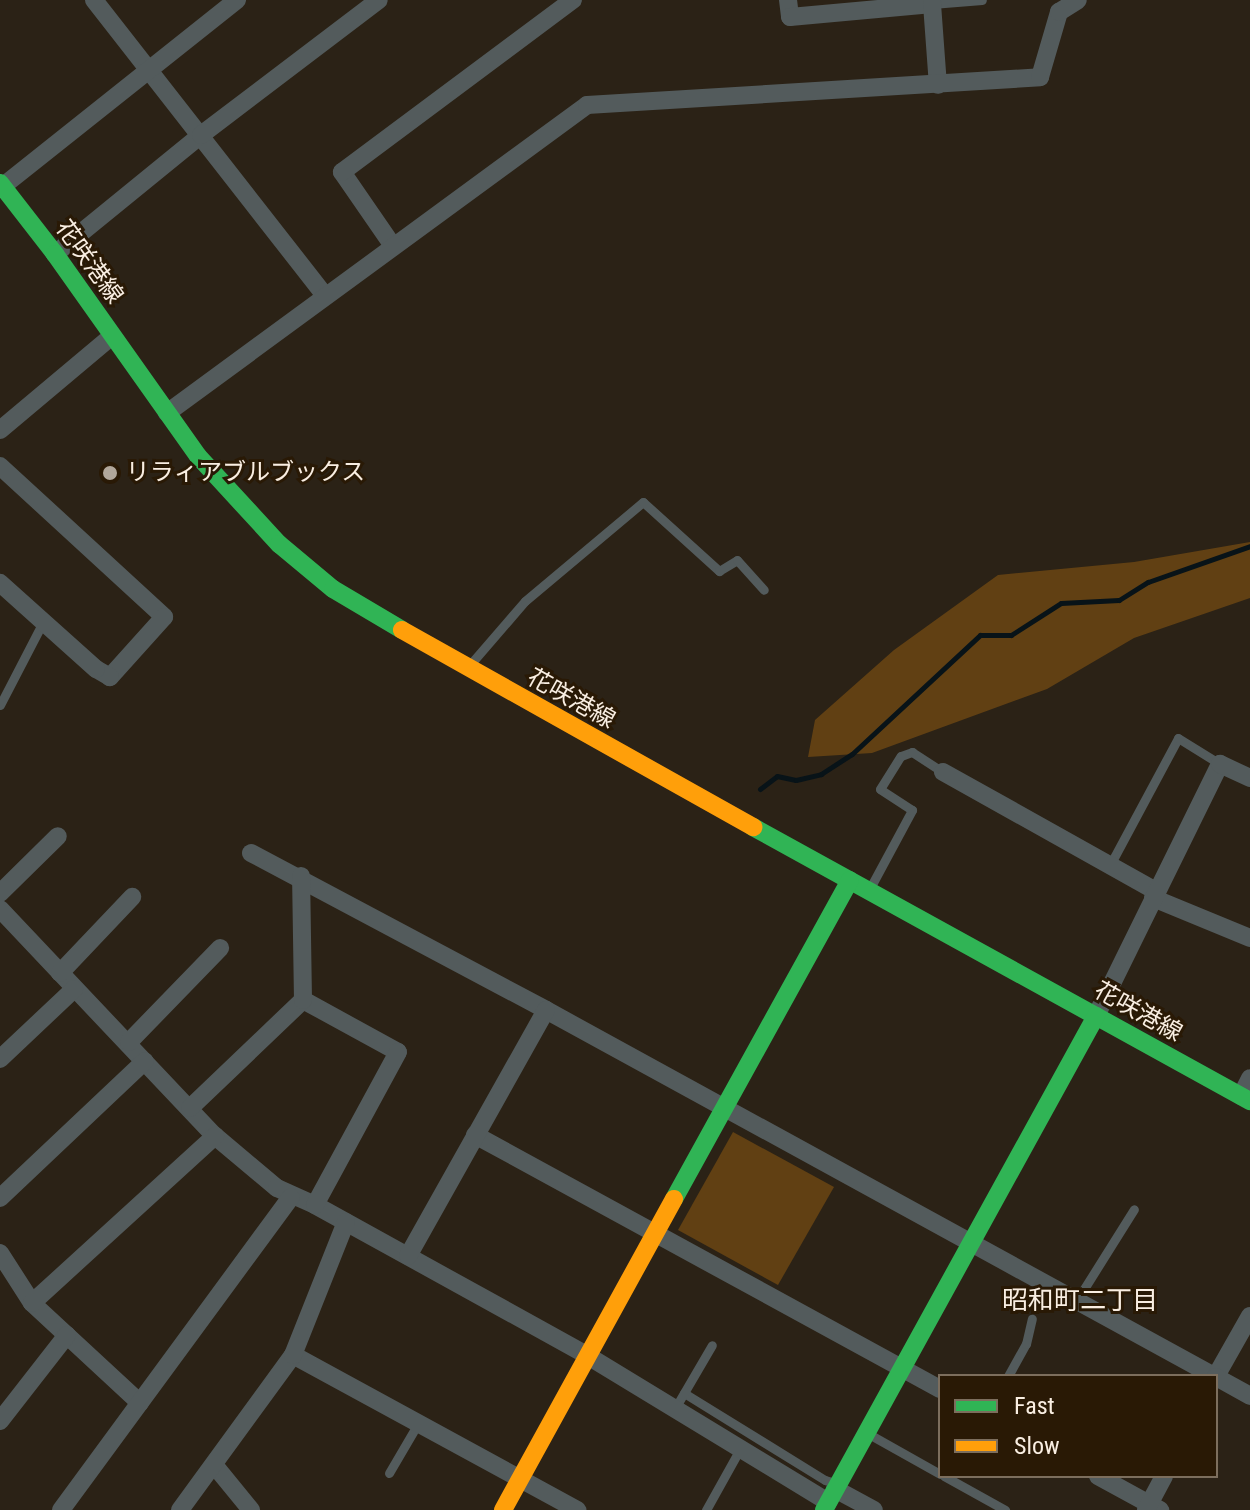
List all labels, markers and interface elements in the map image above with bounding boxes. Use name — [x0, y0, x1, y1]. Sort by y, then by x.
street label: 花咲港線 — [49, 215, 129, 309]
place label: リラィアブルブックス — [126, 459, 366, 487]
marker: リラィアブルブックス — [101, 464, 119, 482]
street label: 花咲港線 — [522, 663, 620, 735]
street label: 花咲港線 — [1089, 976, 1187, 1048]
district label: 昭和町二丁目 — [1002, 1285, 1158, 1317]
legend — [938, 1374, 1218, 1478]
text: Fast — [1014, 1392, 1055, 1420]
text: Slow — [1014, 1432, 1060, 1460]

